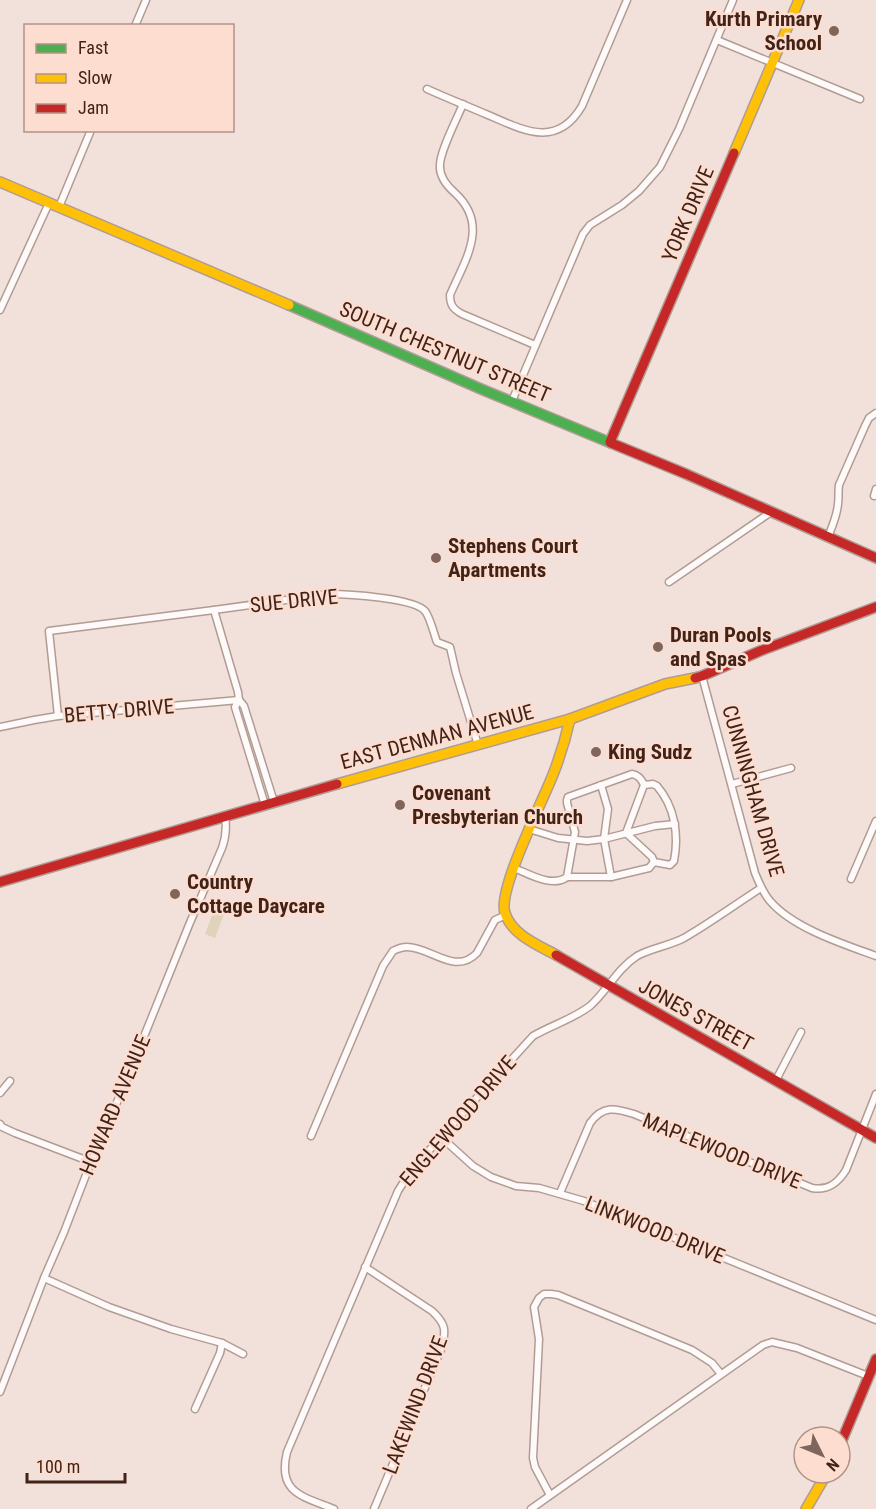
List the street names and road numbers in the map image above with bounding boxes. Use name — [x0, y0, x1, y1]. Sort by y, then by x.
street label: YORK DRIVE — [657, 163, 719, 265]
street label: SOUTH CHESTNUT STREET — [336, 297, 554, 407]
street label: SUE DRIVE — [249, 584, 339, 618]
street label: BETTY DRIVE — [63, 694, 175, 728]
street label: EAST DENMAN AVENUE — [338, 700, 536, 774]
street label: CUNNINGHAM DRIVE — [717, 703, 789, 879]
street label: JONES STREET — [635, 974, 757, 1056]
street label: HOWARD AVENUE — [75, 1031, 155, 1179]
street label: ENGLEWOOD DRIVE — [395, 1051, 521, 1191]
street label: MAPLEWOOD DRIVE — [639, 1108, 805, 1194]
street label: LINKWOOD DRIVE — [582, 1191, 728, 1269]
street label: LAKEWIND DRIVE — [378, 1333, 452, 1477]

